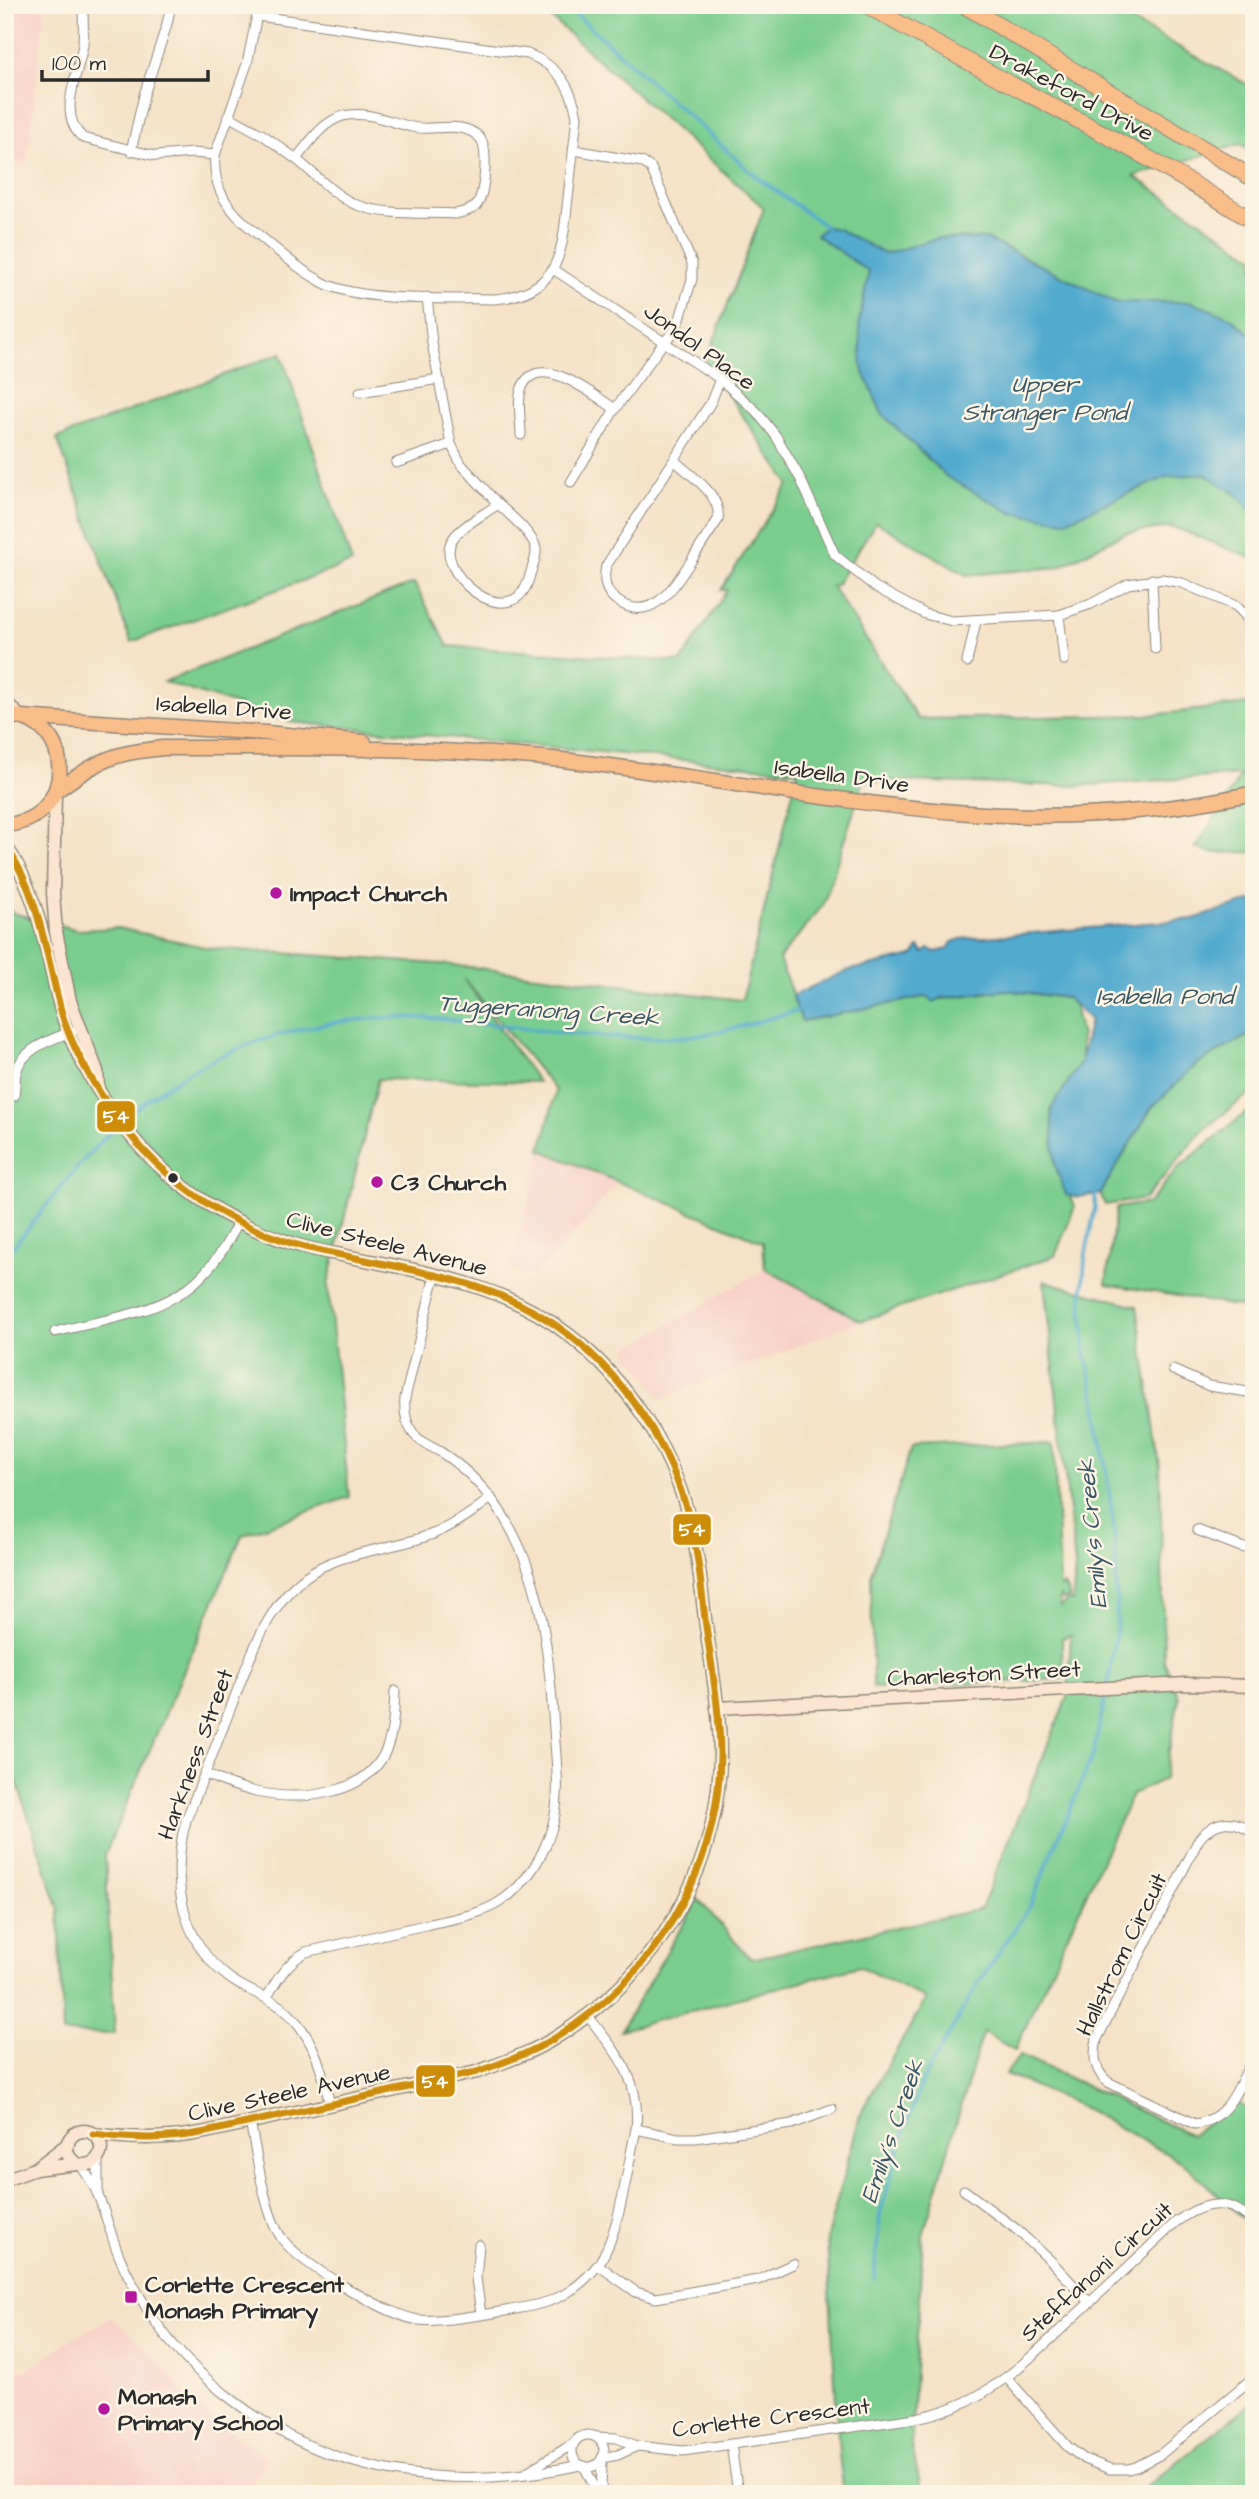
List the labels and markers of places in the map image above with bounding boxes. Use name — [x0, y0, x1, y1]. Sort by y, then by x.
place label: Impact Church — [290, 878, 448, 910]
marker: Impact Church — [268, 885, 284, 901]
place label: C3 Church — [391, 1167, 507, 1199]
unlabelled marker — [166, 1171, 180, 1185]
marker: C3 Church — [369, 1174, 385, 1190]
place label: Corlette Crescent Monash Primary — [145, 2269, 345, 2329]
marker: Corlette Crescent Monash Primary — [123, 2289, 139, 2305]
place label: Monash Primary School — [118, 2381, 284, 2441]
marker: Monash Primary School — [96, 2401, 112, 2417]

